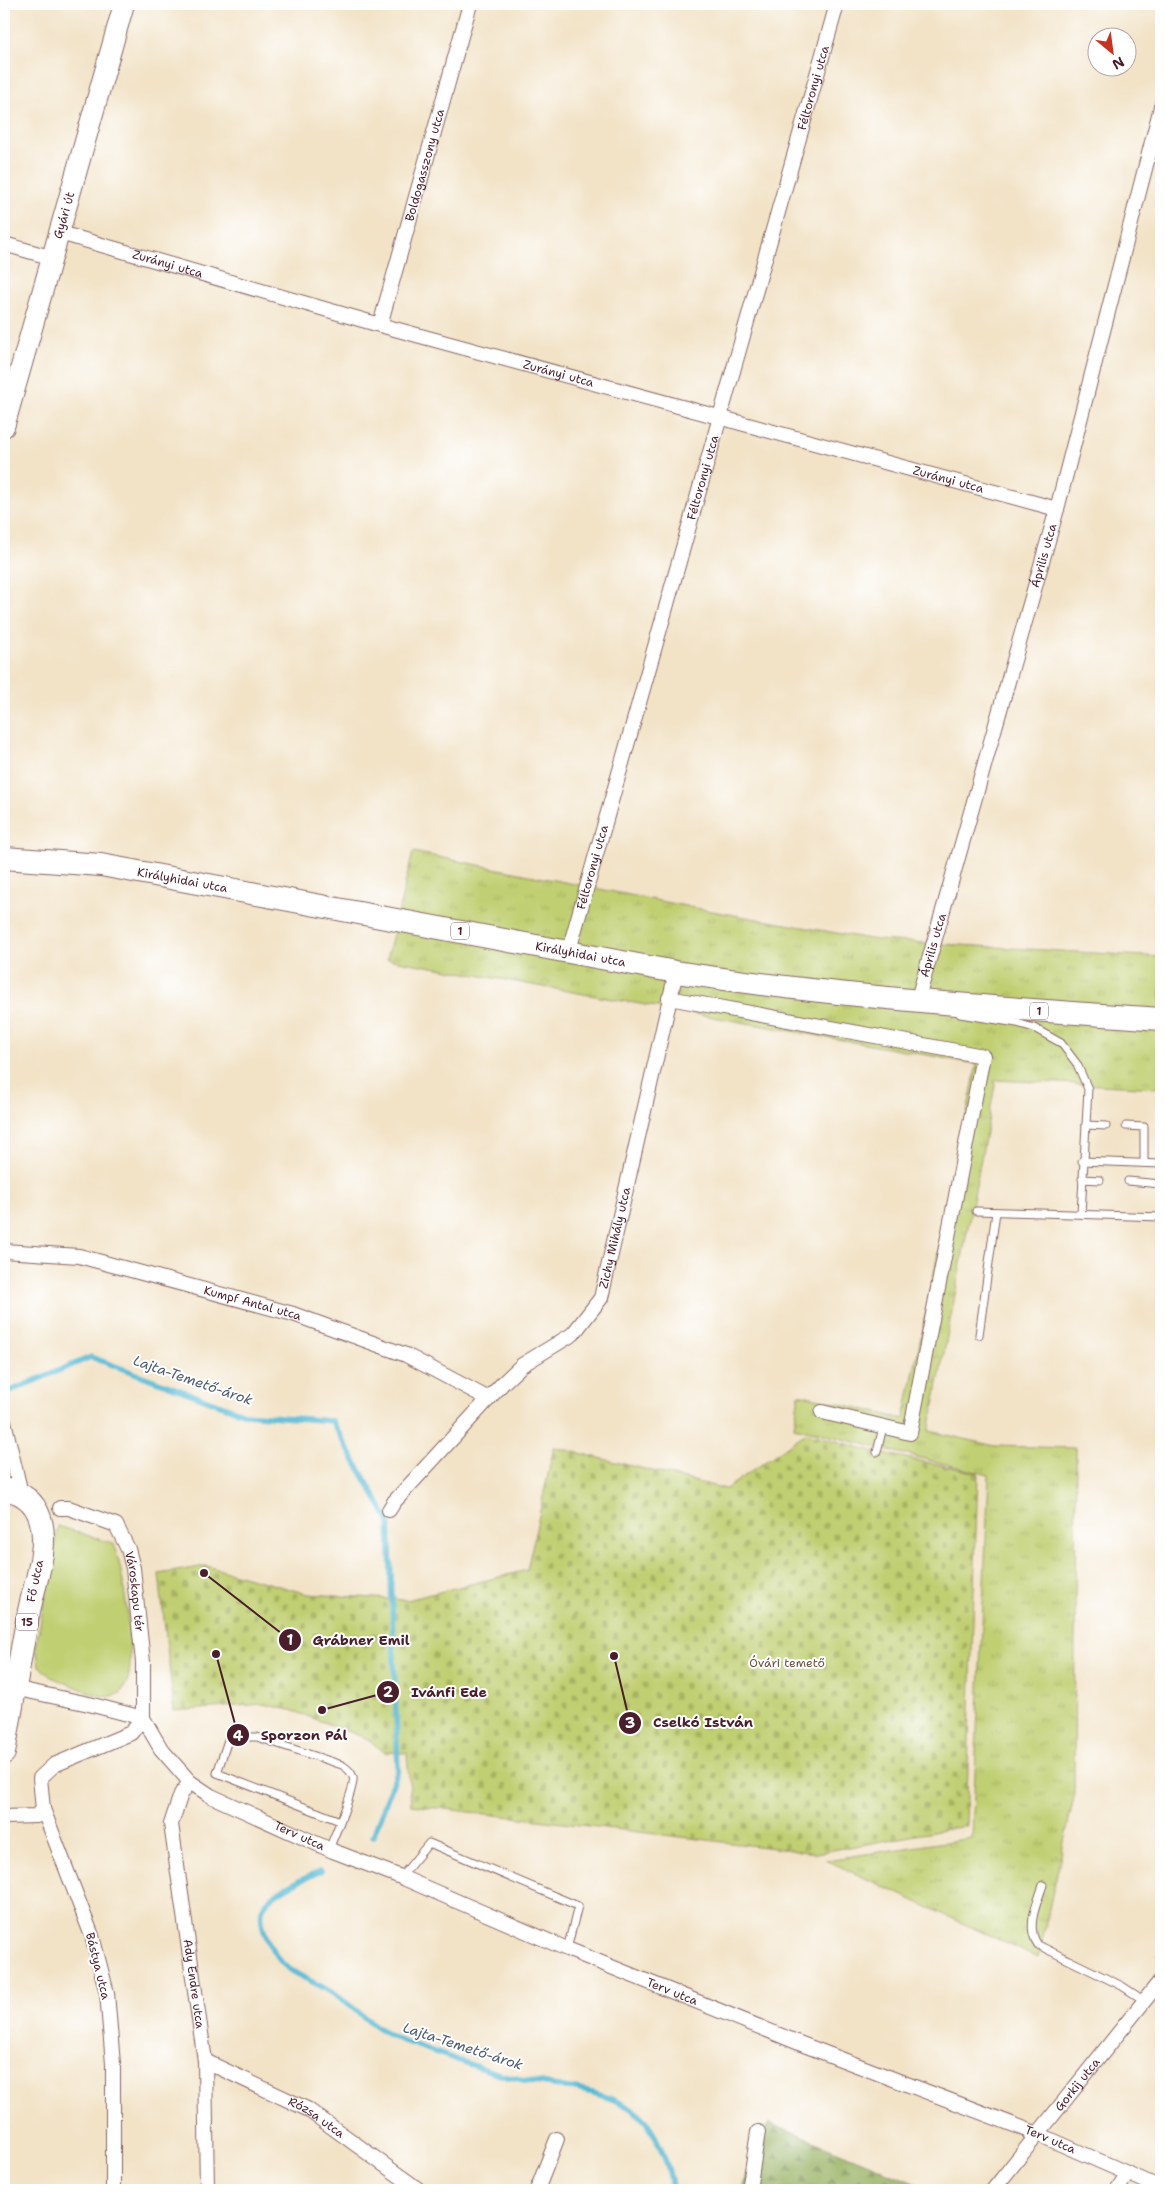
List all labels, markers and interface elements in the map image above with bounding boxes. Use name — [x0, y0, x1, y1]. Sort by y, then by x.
north arrow — [1088, 28, 1138, 78]
street label: Féltoronyi utca — [794, 43, 833, 132]
text: N — [1109, 53, 1128, 74]
street label: Boldogasszony utca — [401, 107, 448, 223]
street label: Gyári út — [50, 190, 78, 241]
street label: Zurányi utca — [131, 246, 205, 282]
street label: Zurányi utca — [521, 356, 596, 391]
street label: Féltoronyi utca — [683, 433, 723, 522]
street label: Zurányi utca — [911, 462, 986, 497]
street label: Április utca — [1027, 521, 1061, 589]
street label: Féltoronyi utca — [573, 823, 612, 911]
street label: Királyhidai utca — [136, 864, 229, 896]
street label: Április utca — [916, 911, 950, 979]
road number: 1 — [451, 922, 469, 939]
street label: Királyhidai utca — [534, 938, 627, 971]
road number: 1 — [1030, 1002, 1048, 1019]
street label: Zichy Mihály utca — [595, 1185, 634, 1290]
street label: Kumpf Antal utca — [202, 1282, 304, 1325]
water label: Lajta-Temető-árok — [131, 1351, 255, 1409]
street label: Városkapu tér — [121, 1549, 148, 1633]
street label: Fő utca — [23, 1558, 47, 1604]
road number: 15 — [16, 1614, 38, 1630]
callout: Grábner Emil — [277, 1626, 419, 1655]
text: 1 — [287, 1630, 294, 1650]
text: Grábner Emil — [312, 1631, 410, 1649]
park label: Óvári temető — [749, 1655, 825, 1671]
callout: Ivánfi Ede — [376, 1677, 497, 1706]
text: 2 — [383, 1682, 394, 1702]
text: Ivánfi Ede — [411, 1683, 487, 1701]
callout: Cselkó István — [618, 1708, 763, 1737]
text: 3 — [625, 1713, 635, 1733]
text: Cselkó István — [653, 1713, 753, 1731]
callout: Sporzon Pál — [226, 1721, 357, 1750]
text: 4 — [233, 1726, 244, 1746]
text: Sporzon Pál — [261, 1726, 348, 1744]
street label: Terv utca — [272, 1817, 328, 1854]
street label: Bástya utca — [82, 1931, 114, 2002]
street label: Ady Endre utca — [180, 1938, 208, 2030]
street label: Terv utca — [644, 1974, 701, 2009]
water label: Lajta-Temető-árok — [401, 2018, 525, 2074]
street label: Gorkij utca — [1051, 2054, 1104, 2114]
street label: Rózsa utca — [286, 2093, 348, 2142]
street label: Terv utca — [1022, 2122, 1079, 2158]

